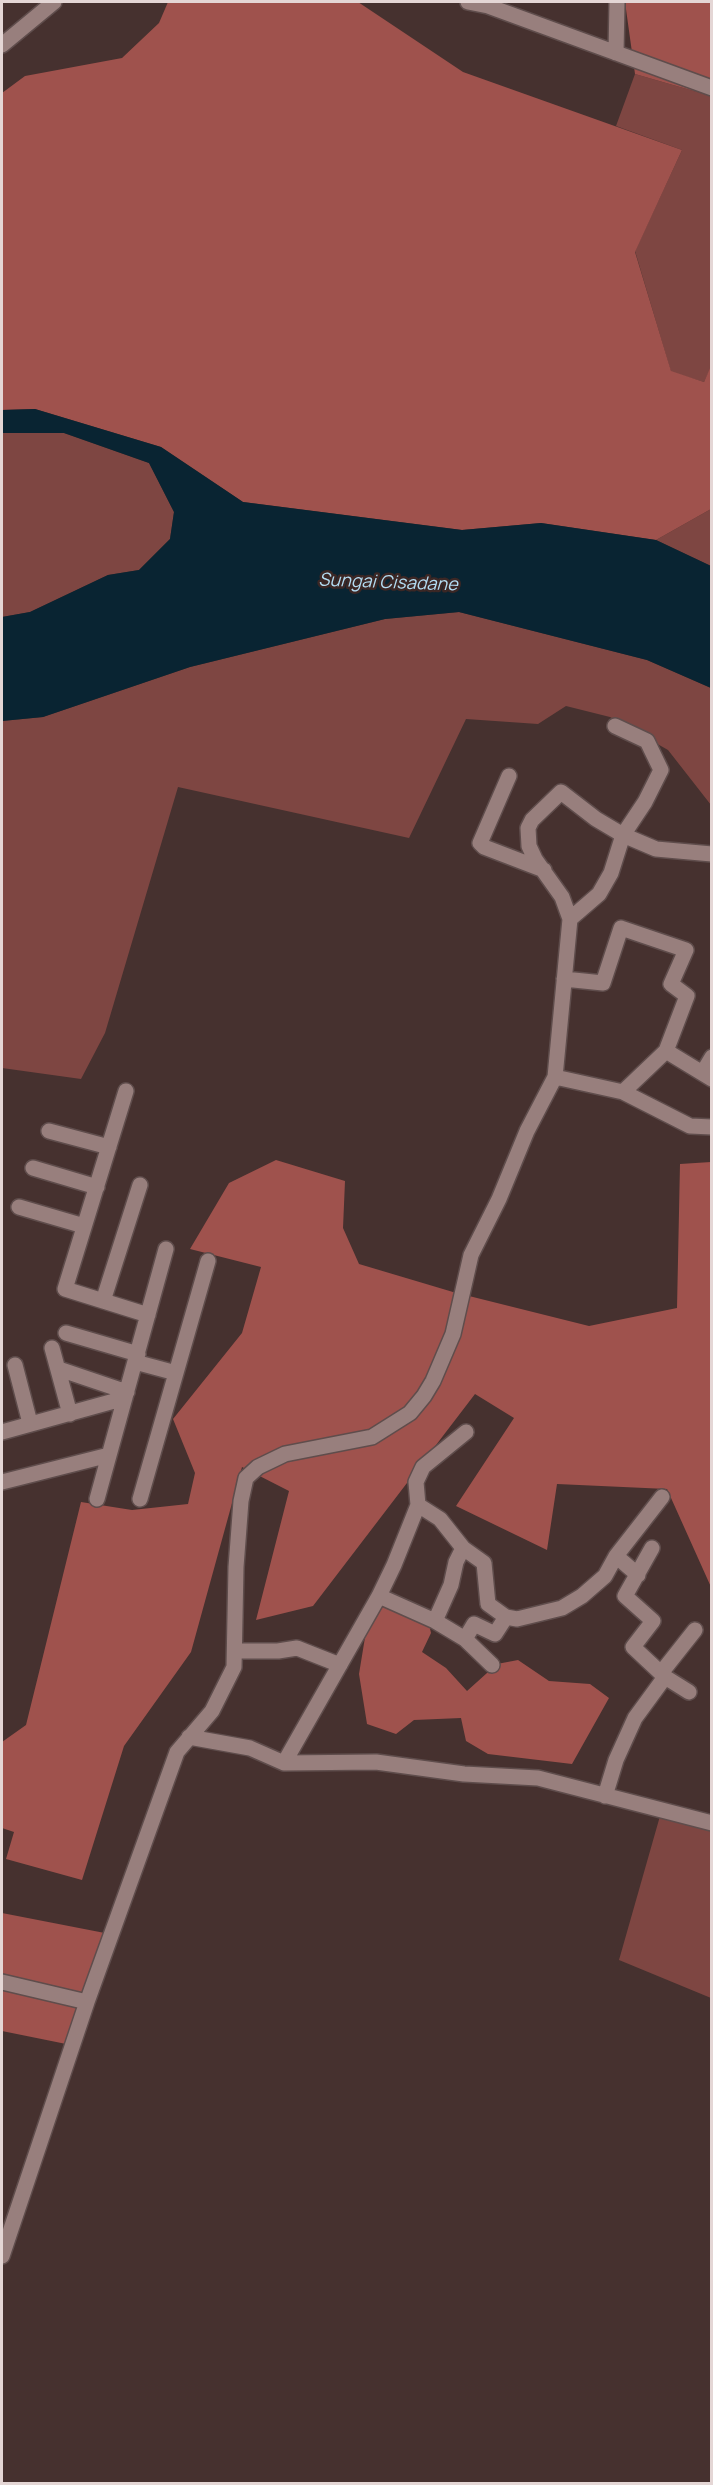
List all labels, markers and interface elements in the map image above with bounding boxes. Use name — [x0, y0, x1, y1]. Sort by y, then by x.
water label: Sungai Cisadane — [318, 570, 458, 596]

